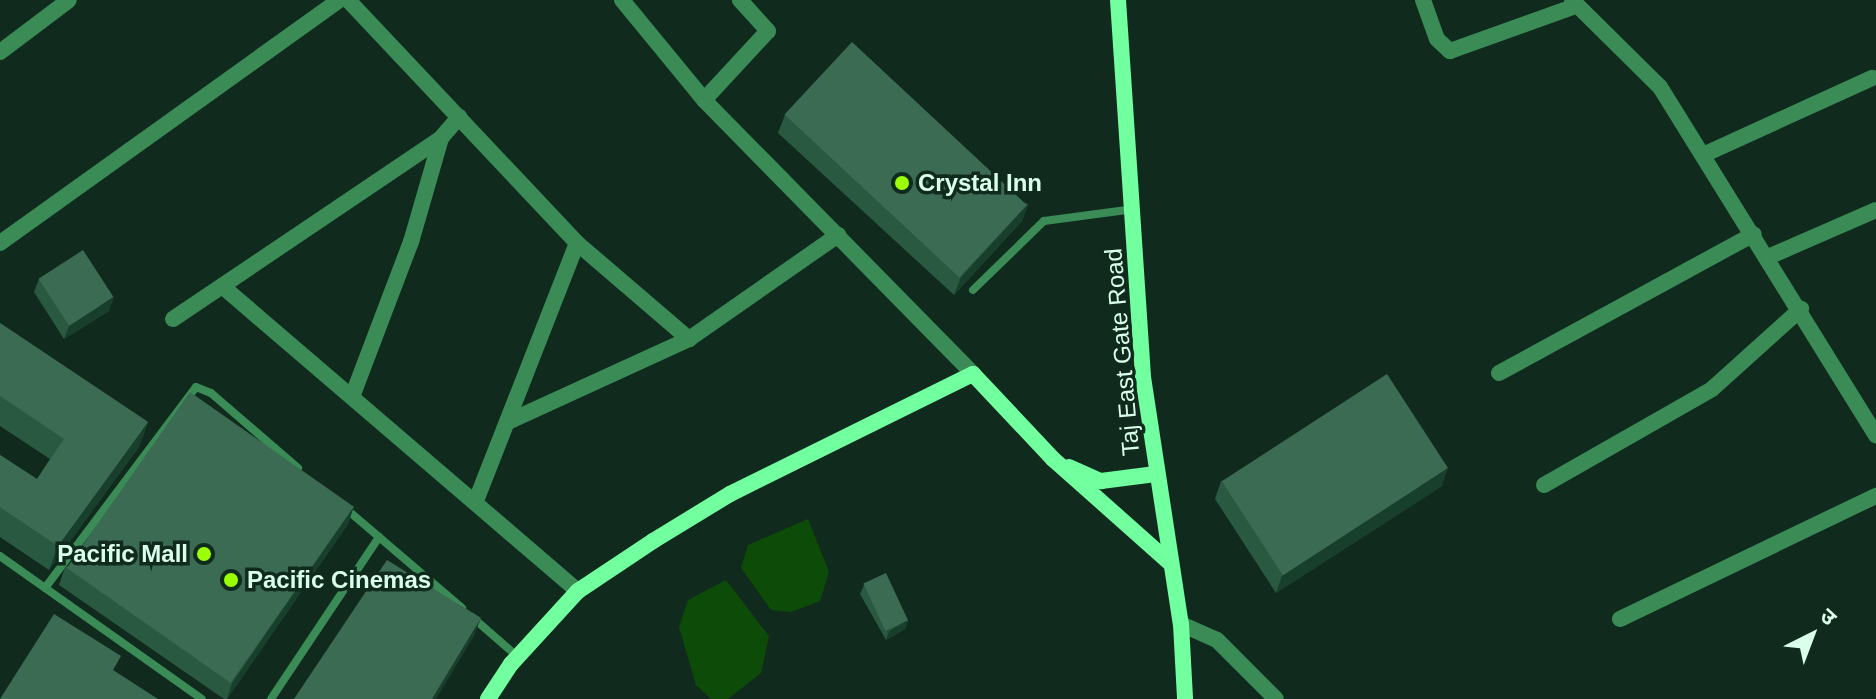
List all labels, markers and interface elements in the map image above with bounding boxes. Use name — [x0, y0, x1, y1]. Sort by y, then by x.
place label: Crystal Inn — [918, 169, 1042, 197]
marker: Crystal Inn — [893, 174, 911, 192]
street label: Taj East Gate Road — [1099, 247, 1145, 457]
place label: Pacific Mall — [57, 540, 188, 568]
marker: Pacific Mall — [195, 545, 213, 563]
place label: Pacific Cinemas — [247, 566, 431, 594]
marker: Pacific Cinemas — [222, 571, 240, 589]
north arrow — [1772, 595, 1852, 675]
text: उ — [1815, 603, 1842, 630]

